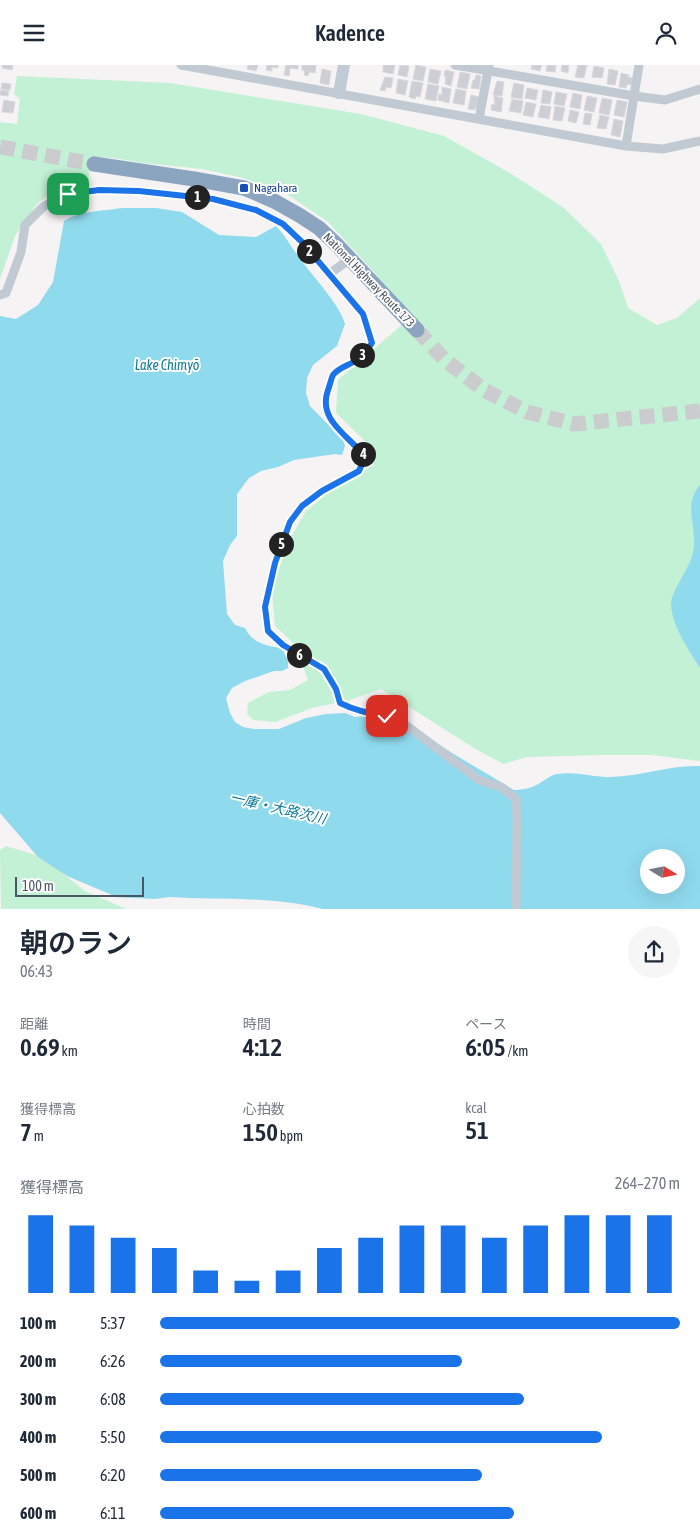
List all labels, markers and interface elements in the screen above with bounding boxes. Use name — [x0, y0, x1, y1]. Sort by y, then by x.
icon: menu — [20, 19, 48, 47]
icon: person — [652, 19, 680, 47]
text: Kadence — [315, 20, 385, 46]
pin — [47, 173, 89, 215]
icon: arrive — [54, 180, 82, 208]
place label: Nagahara — [254, 181, 297, 195]
marker: Nagahara — [238, 182, 250, 194]
pin: 1 — [184, 185, 210, 209]
text: 1 — [194, 189, 201, 205]
street label: National Highway Route 173 — [320, 230, 418, 330]
pin: 2 — [296, 239, 322, 263]
text: 2 — [306, 243, 313, 259]
pin: 3 — [350, 343, 374, 367]
text: 3 — [359, 347, 366, 363]
water label: Lake Chimyō — [135, 357, 200, 373]
pin: 4 — [350, 441, 376, 467]
text: 4 — [360, 446, 367, 462]
pin: 5 — [268, 531, 294, 557]
text: 5 — [278, 536, 285, 552]
pin: 6 — [286, 643, 312, 667]
text: 6 — [296, 647, 303, 663]
pin — [366, 695, 408, 737]
icon: check — [373, 702, 401, 730]
water label: 一庫・大路次川 — [228, 789, 329, 827]
north arrow — [640, 849, 685, 894]
map controls — [640, 849, 685, 894]
scale bar — [15, 874, 144, 897]
text: 100 m — [22, 878, 54, 894]
button: share — [628, 926, 680, 978]
text: 朝のラン — [20, 927, 132, 959]
text: 06:43 — [20, 962, 53, 980]
text: 距離 — [20, 1016, 48, 1032]
text: 時間 — [243, 1016, 271, 1032]
text: ペース — [465, 1016, 507, 1032]
text: 0.69 — [20, 1033, 60, 1061]
text: 4:12 — [243, 1033, 282, 1061]
text: 6:05 — [465, 1033, 506, 1061]
text: km — [60, 1043, 78, 1059]
text: /km — [506, 1043, 528, 1059]
text: kcal — [465, 1100, 487, 1116]
text: 獲得標高 — [20, 1101, 76, 1117]
text: 心拍数 — [243, 1101, 285, 1117]
text: 51 — [465, 1116, 489, 1144]
text: 7 — [20, 1118, 32, 1146]
text: 150 — [243, 1118, 278, 1146]
text: m — [32, 1128, 44, 1144]
text: bpm — [278, 1128, 303, 1144]
text: 264–270 m — [615, 1174, 680, 1192]
text: 獲得標高 — [20, 1178, 84, 1196]
text: 100 m — [20, 1314, 56, 1332]
text: 5:37 — [100, 1314, 125, 1332]
text: 200 m — [20, 1352, 56, 1370]
text: 6:26 — [100, 1352, 125, 1370]
text: 300 m — [20, 1390, 56, 1408]
text: 6:08 — [100, 1390, 126, 1408]
text: 400 m — [20, 1428, 56, 1446]
text: 5:50 — [100, 1428, 125, 1446]
text: 500 m — [20, 1466, 56, 1484]
text: 6:20 — [100, 1466, 125, 1484]
text: 600 m — [20, 1504, 56, 1522]
text: 6:11 — [100, 1504, 125, 1522]

